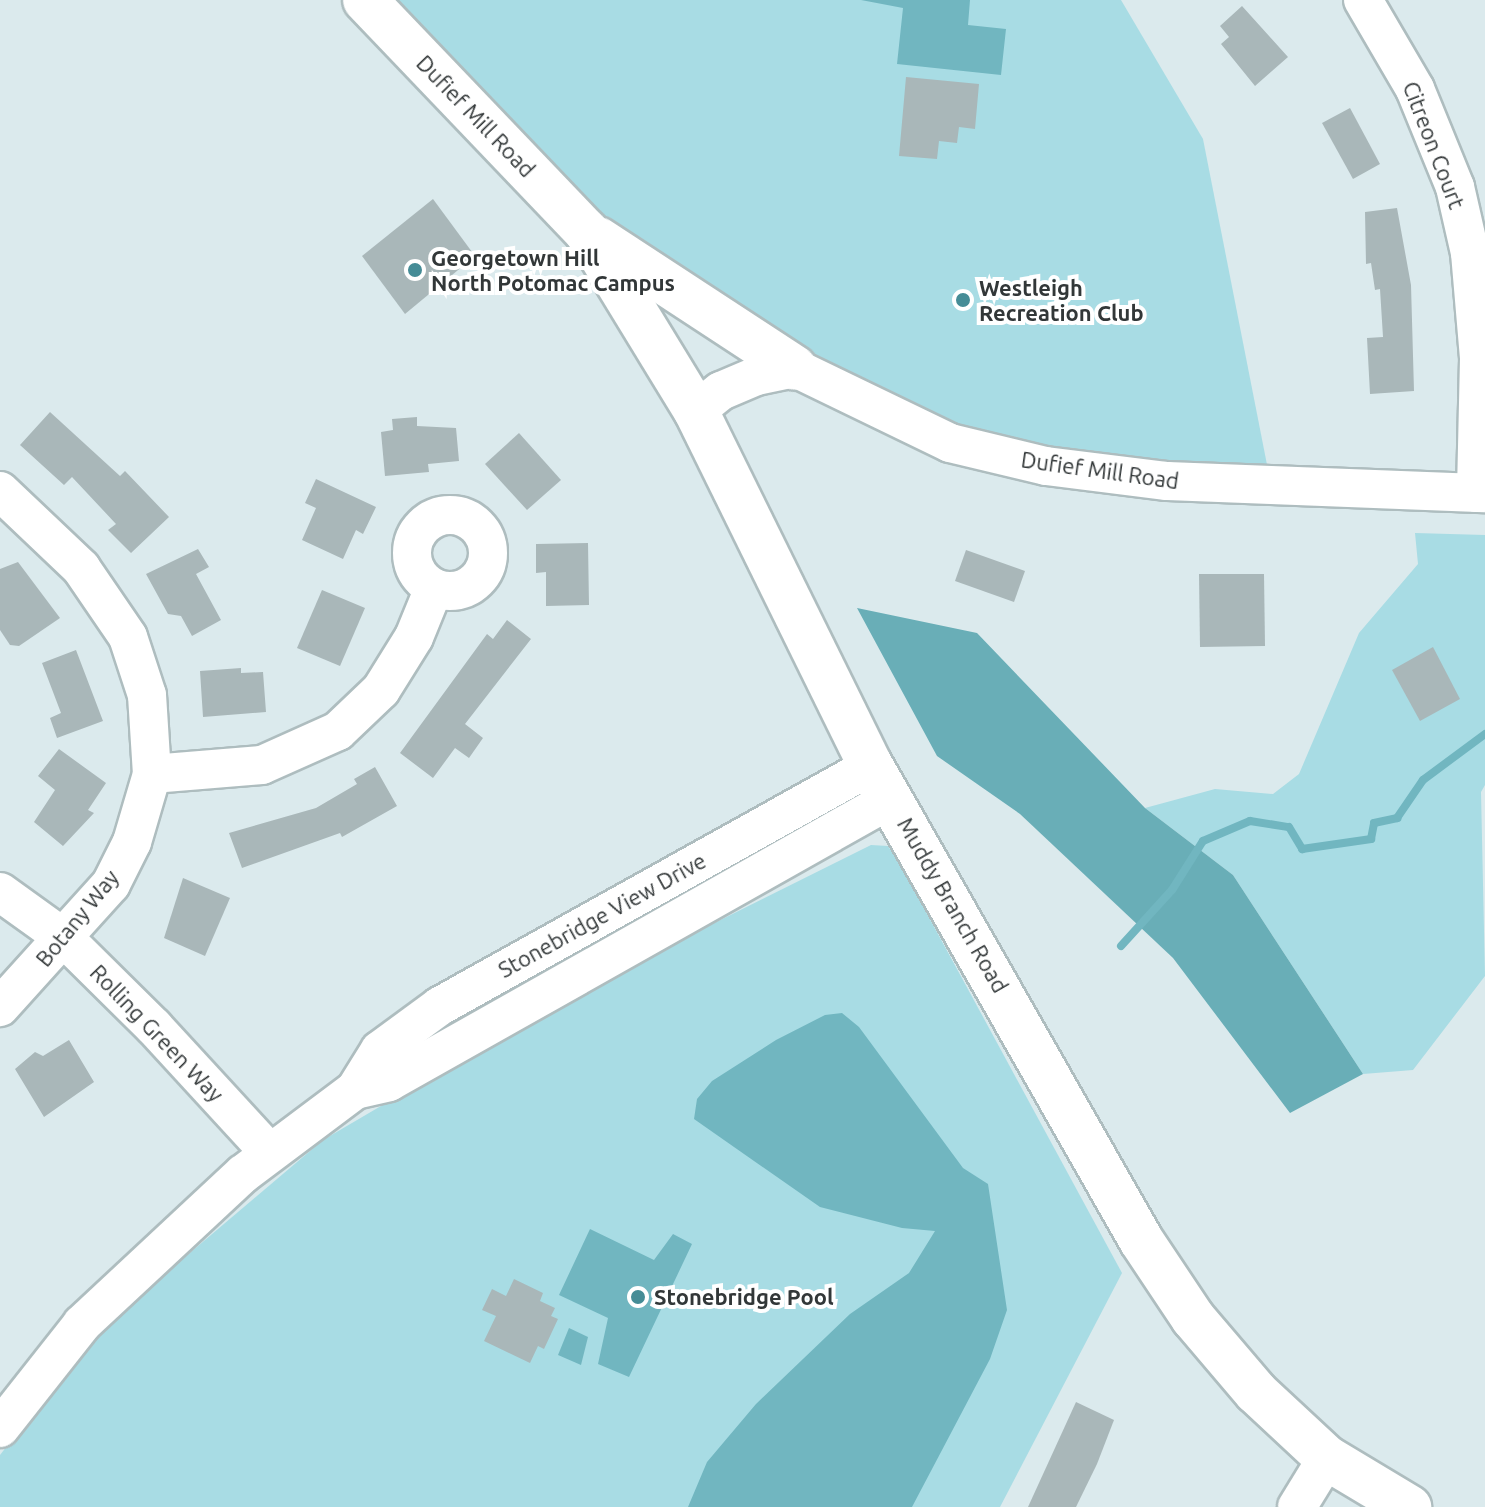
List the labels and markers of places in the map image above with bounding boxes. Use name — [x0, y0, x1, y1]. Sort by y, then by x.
place label: Georgetown Hill North Potomac Campus — [431, 244, 675, 296]
marker: Georgetown Hill North Potomac Campus — [406, 261, 424, 279]
place label: Westleigh Recreation Club — [979, 274, 1144, 326]
marker: Westleigh Recreation Club — [954, 291, 972, 309]
place label: Stonebridge Pool — [654, 1284, 834, 1310]
marker: Stonebridge Pool — [629, 1288, 647, 1306]

